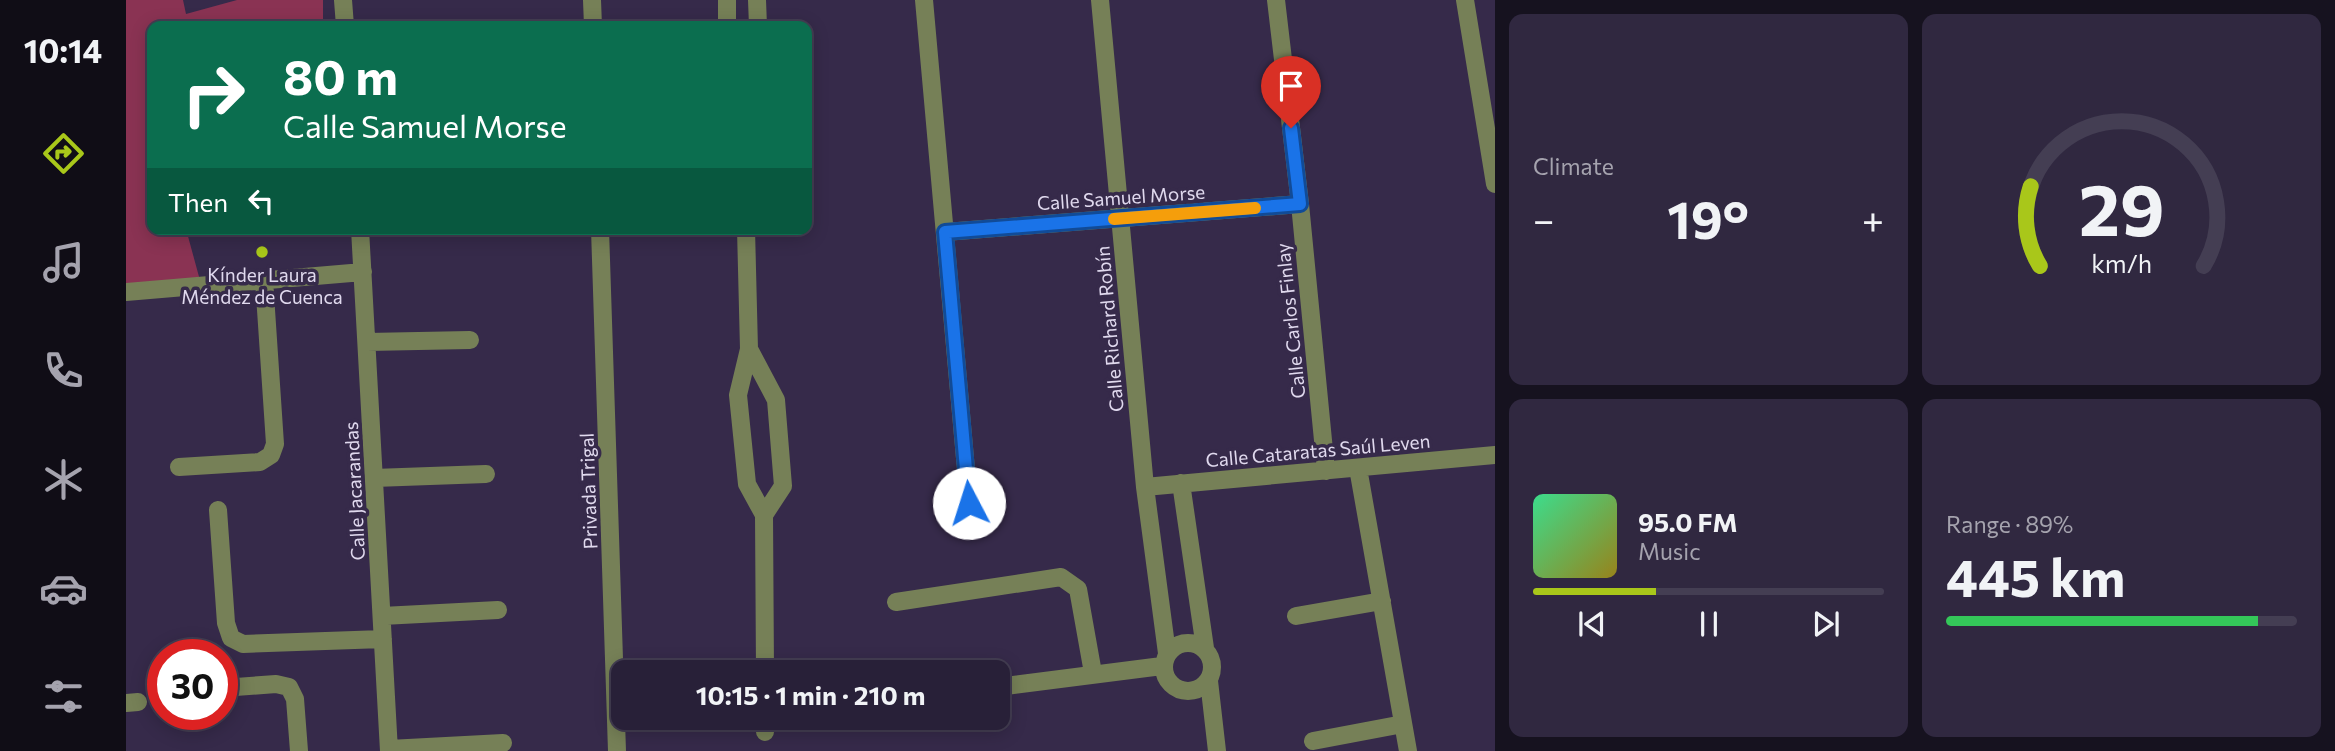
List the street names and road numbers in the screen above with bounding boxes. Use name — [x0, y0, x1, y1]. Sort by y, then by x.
street label: Calle Samuel Morse — [1036, 180, 1206, 214]
street label: Calle Carlos Finlay — [1270, 242, 1310, 400]
street label: Calle Richard Robín — [1090, 245, 1128, 413]
street label: Calle Jacarandas — [339, 421, 369, 561]
street label: Calle Cataratas Saúl Leven — [1205, 429, 1431, 471]
street label: Privada Trigal — [574, 432, 602, 550]

